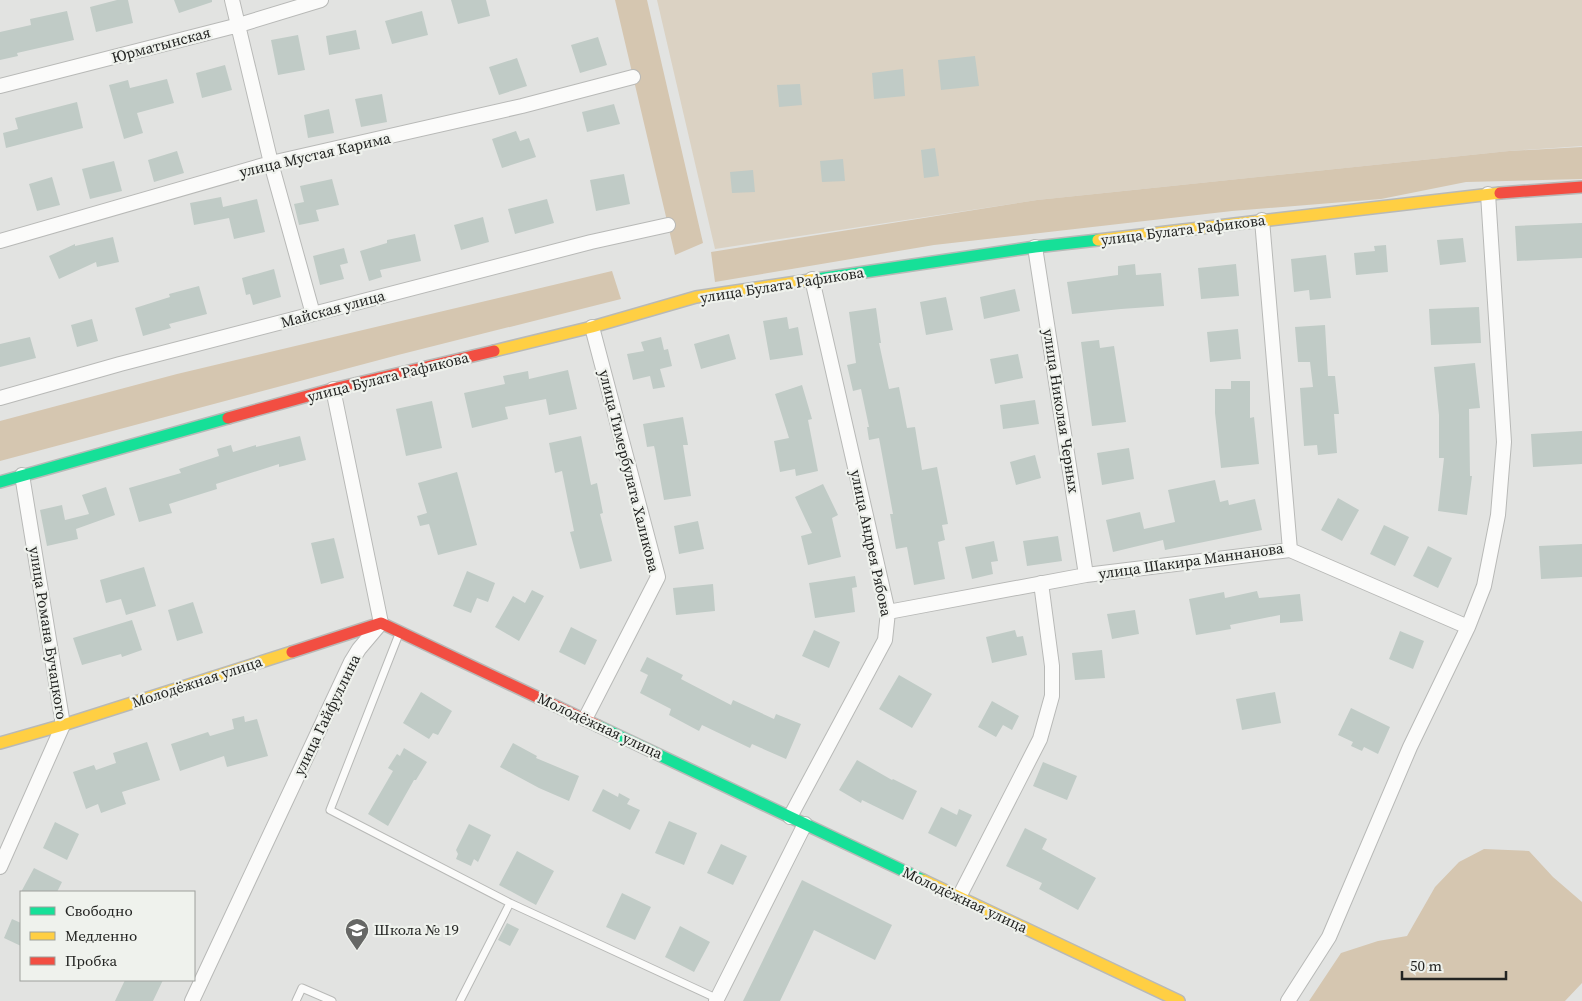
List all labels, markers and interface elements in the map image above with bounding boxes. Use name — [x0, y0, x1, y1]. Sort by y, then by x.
street label: Юрматынская — [109, 21, 213, 68]
street label: улица Мустая Карима — [237, 127, 393, 182]
street label: улица Булата Рафикова — [1099, 209, 1267, 250]
street label: улица Булата Рафикова — [699, 261, 866, 308]
street label: Майская улица — [278, 284, 388, 333]
street label: улица Николая Черных — [1038, 327, 1085, 495]
street label: улица Булата Рафикова — [305, 346, 471, 407]
street label: улица Тимербулата Халикова — [594, 367, 665, 575]
street label: улица Андрея Рябова — [846, 468, 897, 619]
street label: улица Шакира Маннанова — [1097, 537, 1285, 584]
street label: улица Романа Бучацкого — [24, 545, 73, 721]
street label: Молодёжная улица — [129, 650, 265, 713]
street label: улица Гайфуллина — [288, 650, 365, 779]
street label: Молодёжная улица — [534, 687, 667, 764]
street label: Молодёжная улица — [899, 861, 1032, 938]
legend — [20, 891, 195, 981]
text: Свободно — [65, 900, 133, 921]
school or university icon: Школа № 19 — [344, 917, 370, 951]
place label: Школа № 19 — [374, 919, 459, 940]
text: Медленно — [65, 925, 137, 946]
scale bar — [1402, 948, 1506, 980]
text: Пробка — [65, 950, 117, 971]
text: 50 m — [1410, 955, 1442, 976]

